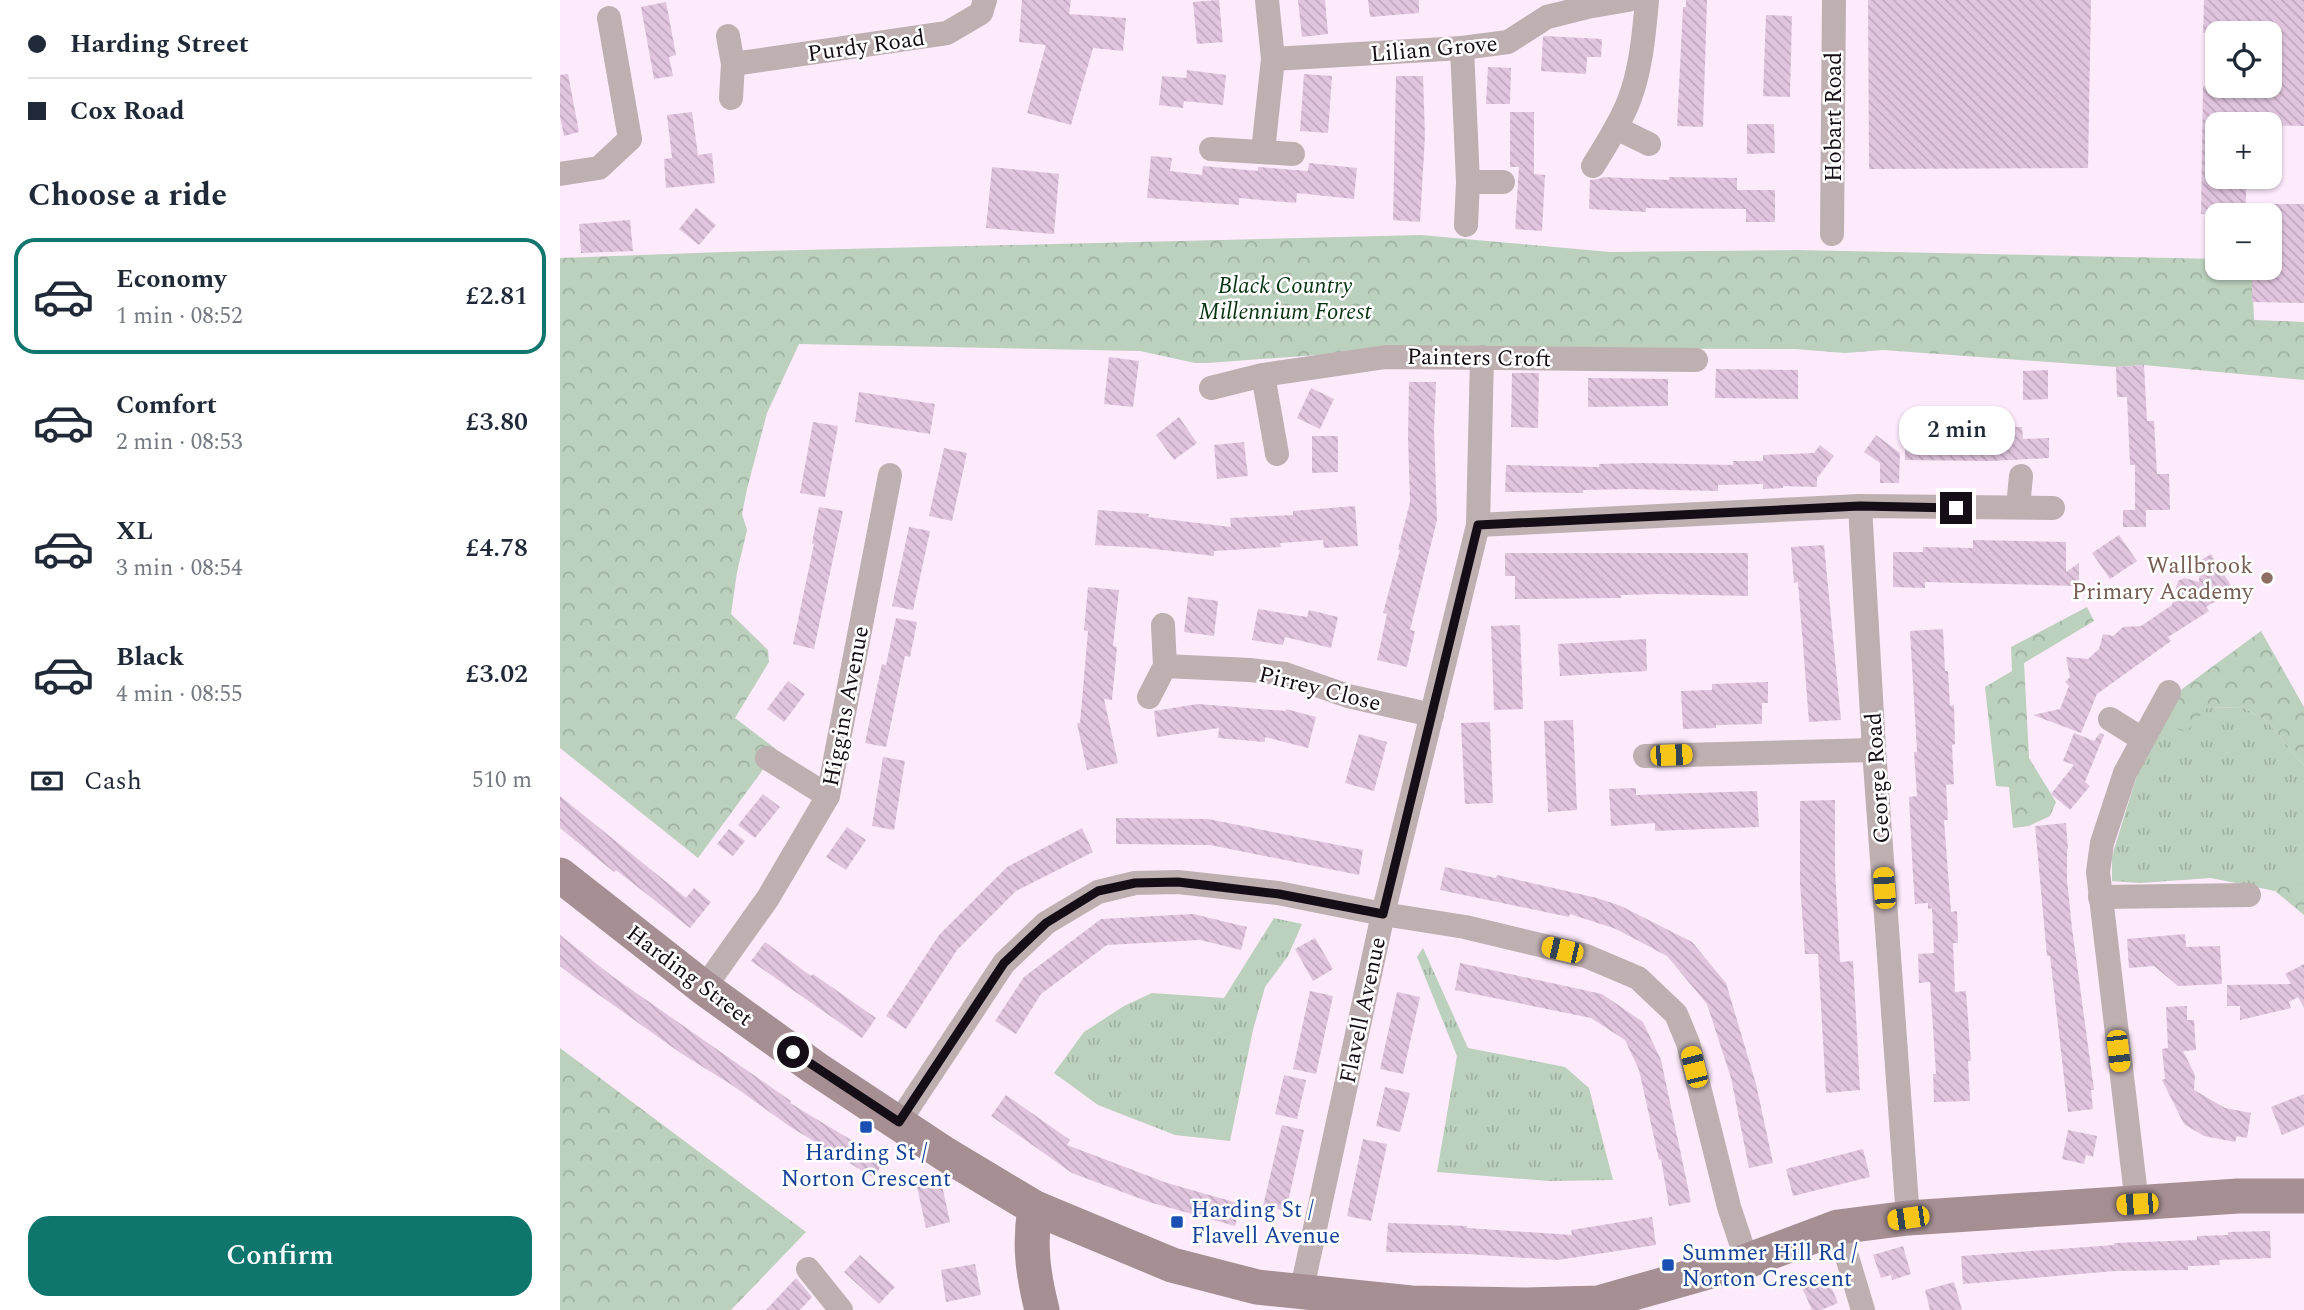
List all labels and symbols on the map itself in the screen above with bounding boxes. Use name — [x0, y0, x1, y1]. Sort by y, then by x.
street label: Purdy Road — [805, 21, 927, 72]
street label: Lilian Grove — [1369, 27, 1499, 72]
street label: Hobart Road — [1817, 52, 1852, 182]
park label: Black Country Millennium Forest — [1198, 269, 1372, 330]
street label: Painters Croft — [1406, 340, 1551, 377]
callout: 2 min — [1898, 406, 2014, 456]
route end — [1940, 492, 1972, 524]
place label: Wallbrook Primary Academy — [2072, 549, 2254, 610]
marker: Wallbrook Primary Academy — [2259, 570, 2275, 586]
street label: Higgins Avenue — [814, 623, 879, 789]
street label: Pirrey Close — [1255, 657, 1385, 722]
street label: George Road — [1856, 711, 1901, 845]
car — [1650, 744, 1693, 766]
car — [1873, 866, 1896, 910]
street label: Harding Street — [618, 917, 760, 1036]
street label: Flavell Avenue — [1331, 934, 1396, 1087]
car — [1540, 935, 1585, 965]
car — [2106, 1029, 2131, 1073]
route start — [777, 1036, 809, 1068]
car — [1679, 1044, 1710, 1090]
marker: Harding St / Norton Crescent — [858, 1119, 874, 1135]
place label: Harding St / Norton Crescent — [781, 1136, 951, 1197]
car — [2116, 1192, 2159, 1216]
place label: Harding St / Flavell Avenue — [1191, 1193, 1340, 1254]
car — [1886, 1205, 1931, 1231]
marker: Harding St / Flavell Avenue — [1169, 1214, 1185, 1230]
place label: Summer Hill Rd / Norton Crescent — [1682, 1236, 1858, 1297]
marker: Summer Hill Rd / Norton Crescent — [1660, 1257, 1676, 1273]

